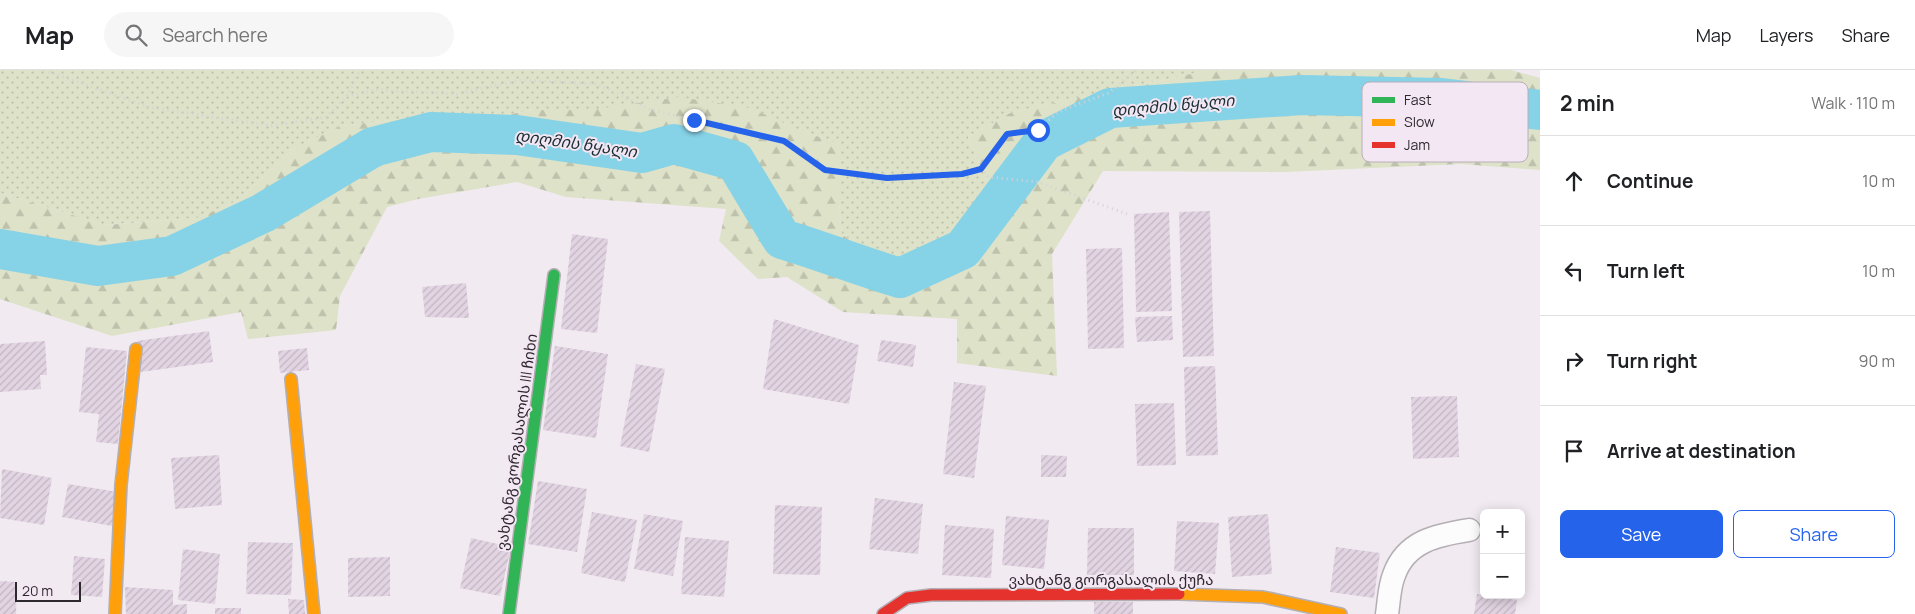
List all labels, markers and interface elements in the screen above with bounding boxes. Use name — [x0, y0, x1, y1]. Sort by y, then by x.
search box — [104, 12, 454, 57]
text: Map — [25, 18, 74, 51]
icon: search — [122, 21, 150, 49]
text: Search here — [162, 22, 268, 48]
text: Map — [1696, 23, 1731, 47]
text: Layers — [1759, 23, 1813, 47]
text: Share — [1841, 23, 1890, 47]
legend — [1362, 82, 1528, 162]
water label: დიღმის წყალი — [1111, 89, 1236, 121]
text: 2 min — [1560, 89, 1615, 117]
text: Fast — [1404, 90, 1432, 109]
text: Walk · 110 m — [1811, 92, 1895, 114]
route end — [683, 109, 706, 132]
text: Slow — [1404, 112, 1435, 131]
route start — [1027, 119, 1050, 142]
water label: დიღმის წყალი — [514, 124, 639, 163]
text: Jam — [1404, 135, 1430, 154]
icon: ahead — [1560, 167, 1588, 195]
text: Continue — [1607, 168, 1693, 194]
text: 10 m — [1862, 170, 1895, 192]
icon: left — [1560, 257, 1588, 285]
text: Turn left — [1607, 258, 1685, 284]
text: 10 m — [1862, 260, 1895, 282]
street label: ვახტანგ გორგასალის III ჩიხი — [491, 332, 542, 552]
icon: right — [1560, 347, 1588, 375]
text: Turn right — [1607, 348, 1697, 374]
text: 90 m — [1859, 350, 1895, 372]
icon: arrive — [1560, 437, 1588, 465]
text: Arrive at destination — [1607, 438, 1796, 464]
map controls — [1480, 509, 1525, 599]
button: + — [1480, 509, 1525, 554]
button: Save — [1560, 510, 1723, 558]
button: Share — [1733, 510, 1895, 558]
button: − — [1480, 554, 1525, 599]
street label: ვახტანგ გორგასალის ქუჩა — [1008, 569, 1214, 590]
scale bar — [15, 579, 81, 602]
text: 20 m — [22, 581, 53, 600]

